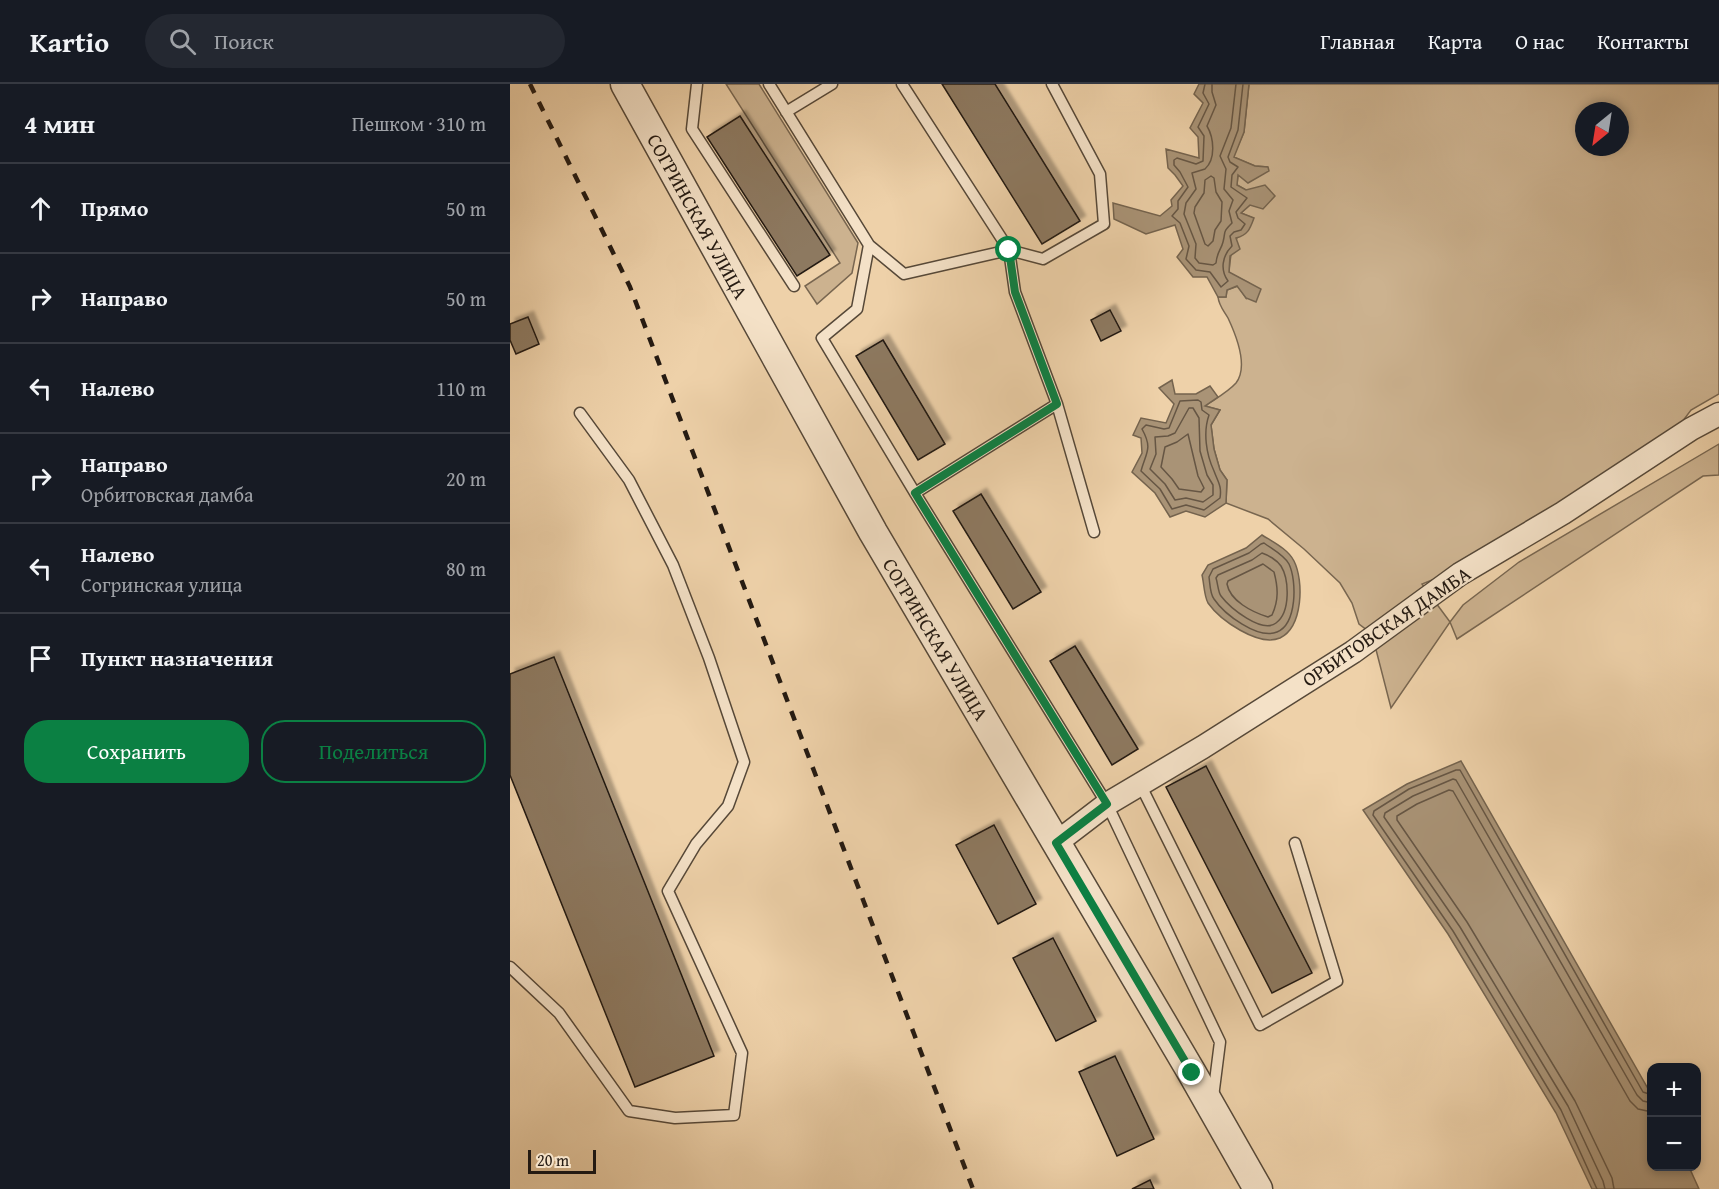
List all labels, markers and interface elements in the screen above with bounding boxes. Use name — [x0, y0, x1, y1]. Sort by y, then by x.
search box — [145, 14, 565, 68]
text: Kartio — [30, 21, 109, 62]
icon: search — [166, 25, 199, 58]
text: Поиск — [214, 25, 274, 57]
text: Главная — [1320, 26, 1395, 57]
text: Карта — [1428, 26, 1482, 57]
text: О нас — [1515, 26, 1564, 57]
text: Контакты — [1597, 26, 1689, 57]
north arrow — [1575, 102, 1629, 156]
text: 4 мин — [24, 104, 95, 143]
text: Пешком · 310 m — [352, 109, 486, 138]
street label: СОГРИНСКАЯ УЛИЦА — [640, 128, 756, 304]
icon: ahead — [24, 192, 57, 225]
text: Прямо — [81, 192, 148, 224]
text: 50 m — [446, 194, 486, 223]
route start — [995, 236, 1021, 262]
icon: right — [24, 282, 57, 315]
text: Направо — [81, 282, 168, 314]
text: 50 m — [446, 284, 486, 313]
icon: left — [24, 372, 57, 405]
text: Налево — [81, 372, 154, 404]
text: 110 m — [436, 374, 486, 403]
text: Направо — [81, 448, 168, 480]
icon: right — [24, 462, 57, 495]
text: 20 m — [446, 464, 486, 493]
text: Орбитовская дамба — [81, 480, 254, 509]
text: Налево — [81, 538, 154, 570]
icon: left — [24, 552, 57, 585]
street label: СОГРИНСКАЯ УЛИЦА — [876, 552, 996, 726]
text: 80 m — [446, 554, 486, 583]
street label: ОРБИТОВСКАЯ ДАМБА — [1296, 559, 1476, 693]
text: Согринская улица — [81, 570, 242, 599]
icon: arrive — [24, 642, 57, 675]
text: Пункт назначения — [81, 642, 273, 674]
button: Сохранить — [24, 720, 249, 783]
button: Поделиться — [261, 720, 486, 783]
route end — [1178, 1059, 1204, 1085]
map controls — [1647, 1063, 1701, 1171]
button: + — [1647, 1063, 1701, 1117]
button: − — [1647, 1117, 1701, 1171]
scale bar — [528, 1147, 596, 1174]
text: 20 m — [537, 1148, 569, 1172]

